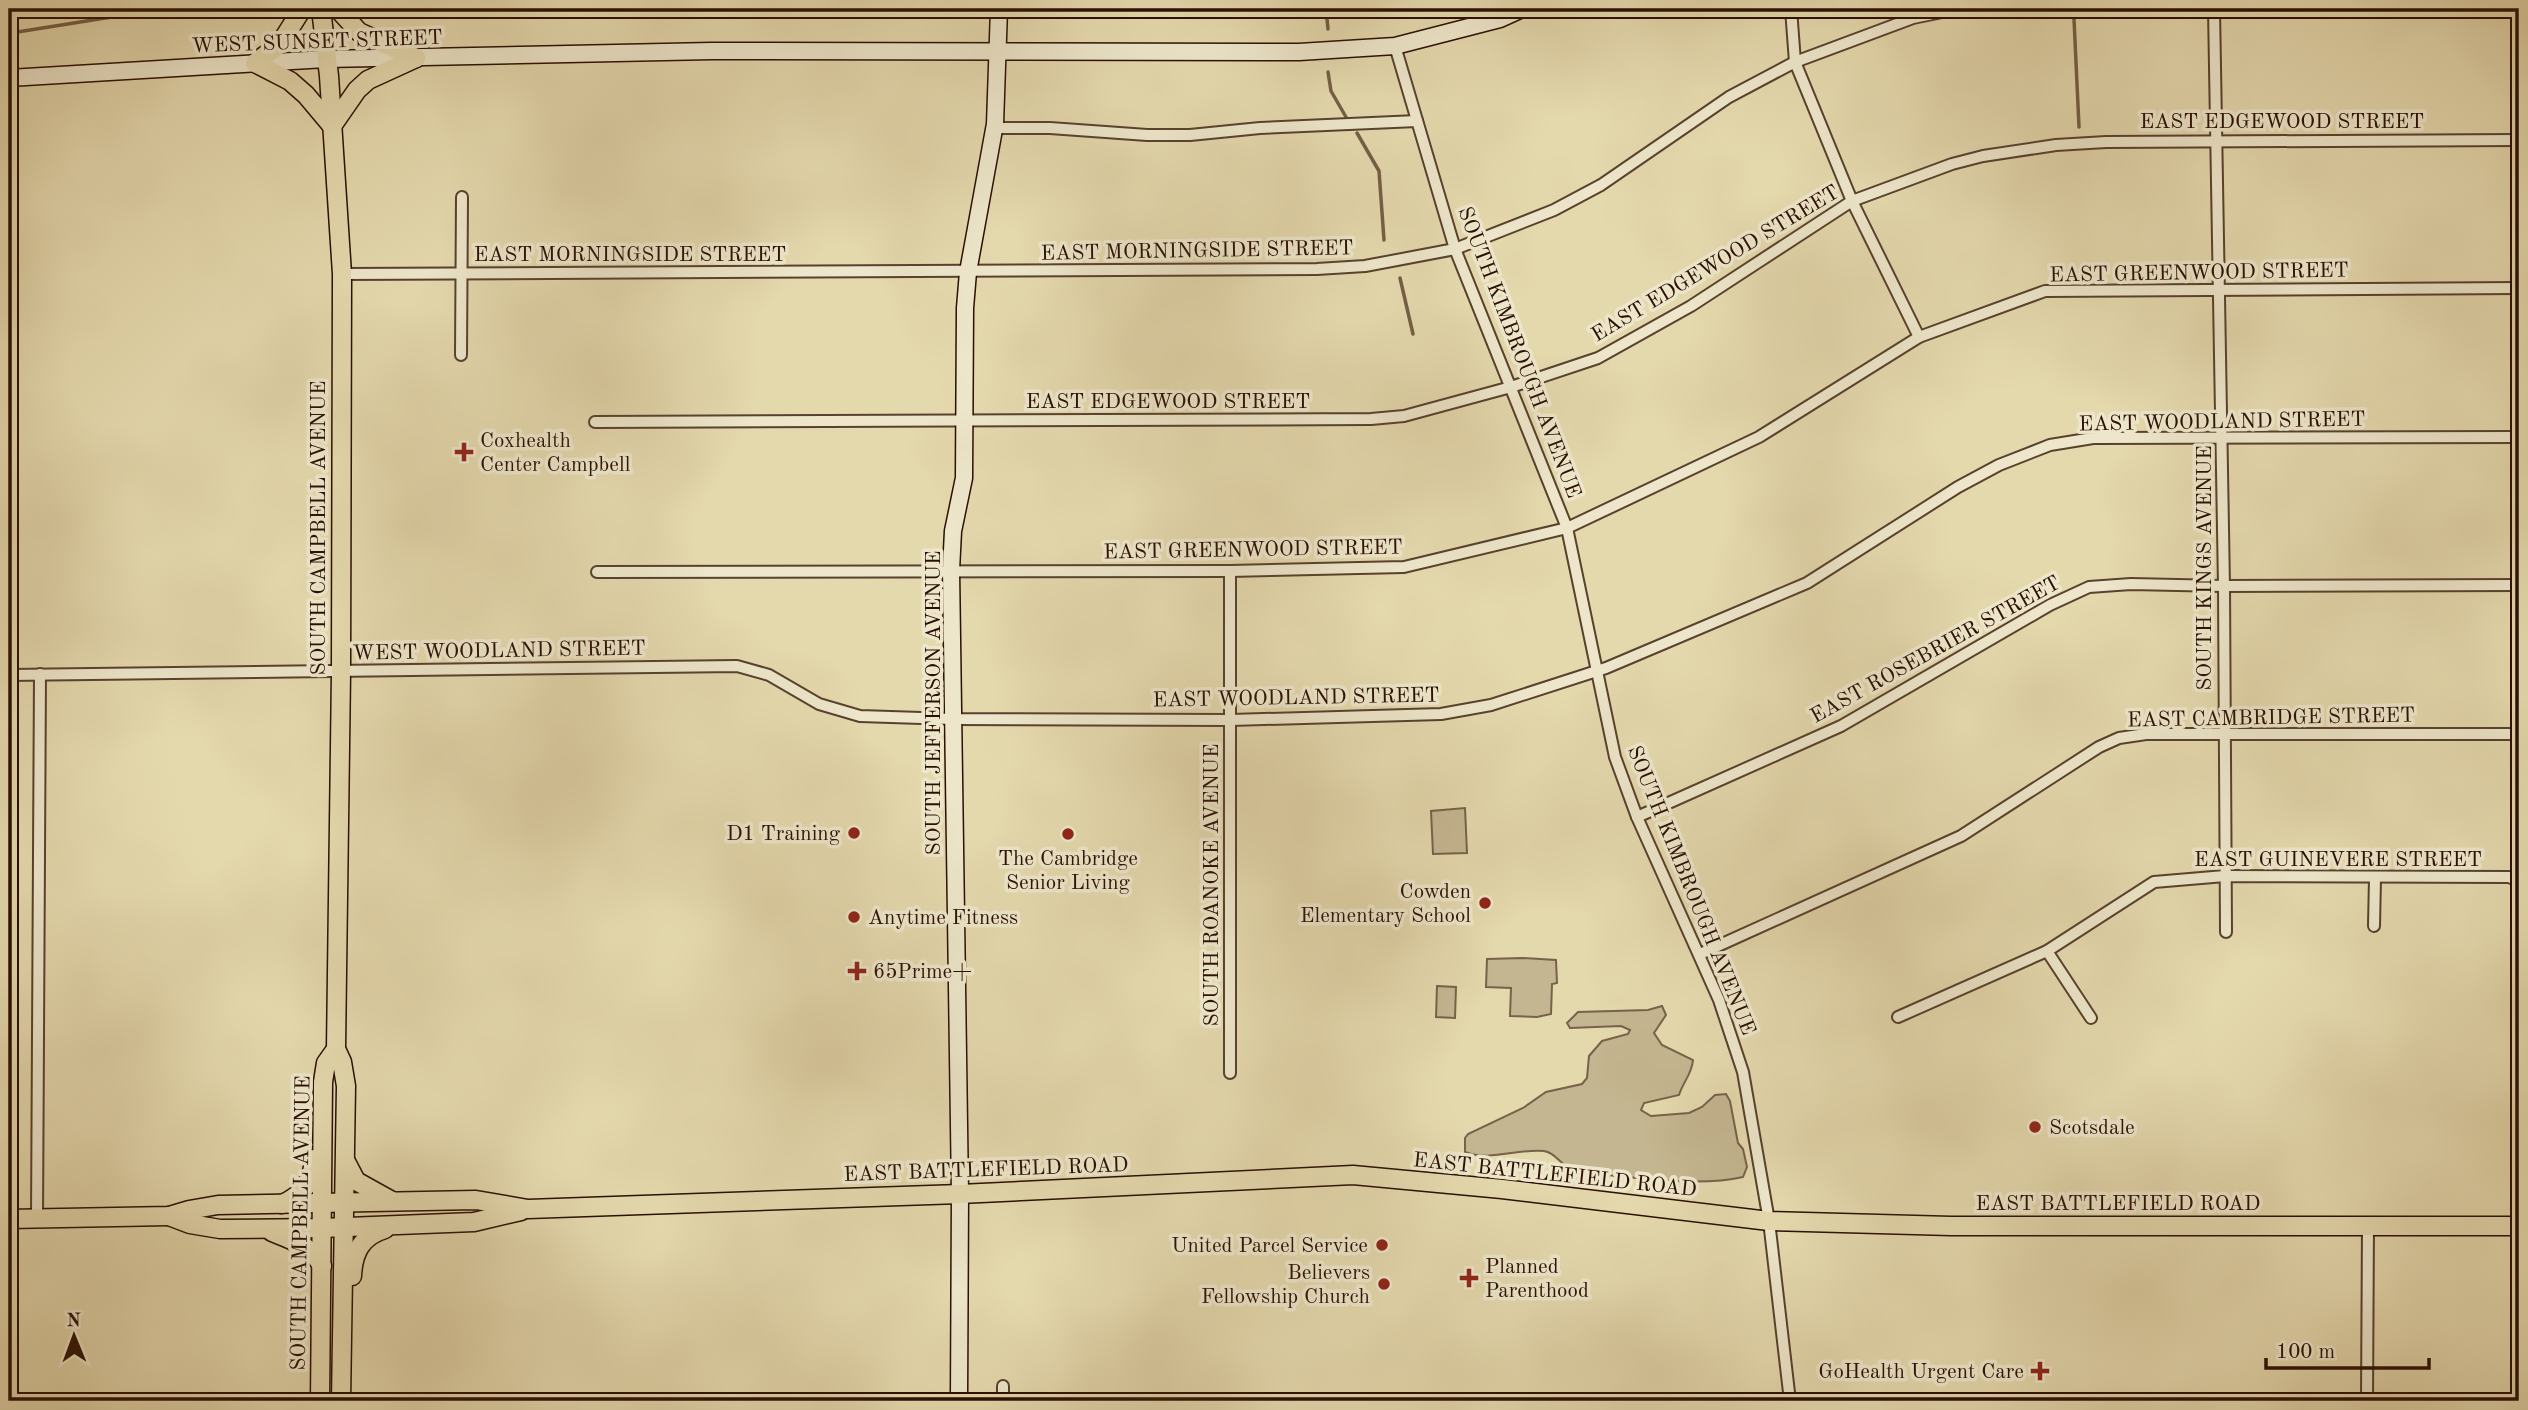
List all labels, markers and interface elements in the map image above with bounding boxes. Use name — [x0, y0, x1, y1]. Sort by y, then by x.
street label: WEST SUNSET STREET — [191, 28, 443, 57]
street label: EAST EDGEWOOD STREET — [2140, 112, 2424, 133]
street label: EAST EDGEWOOD STREET — [1588, 182, 1843, 347]
street label: SOUTH KIMBROUGH AVENUE — [1453, 204, 1584, 501]
street label: EAST MORNINGSIDE STREET — [1041, 238, 1353, 265]
street label: EAST MORNINGSIDE STREET — [474, 245, 786, 266]
street label: EAST GREENWOOD STREET — [2049, 260, 2349, 287]
street label: SOUTH CAMPBELL AVENUE — [309, 380, 330, 676]
street label: EAST EDGEWOOD STREET — [1026, 392, 1310, 413]
street label: EAST WOODLAND STREET — [2078, 409, 2366, 436]
place label: Coxhealth Center Campbell — [480, 431, 631, 476]
marker: Coxhealth Center Campbell — [454, 442, 474, 462]
street label: SOUTH KINGS AVENUE — [2195, 445, 2216, 691]
street label: EAST GREENWOOD STREET — [1103, 537, 1403, 564]
street label: SOUTH JEFFERSON AVENUE — [924, 551, 945, 855]
street label: EAST ROSEBRIER STREET — [1807, 573, 2064, 728]
street label: WEST WOODLAND STREET — [352, 638, 646, 665]
street label: EAST WOODLAND STREET — [1152, 685, 1440, 712]
street label: EAST CAMBRIDGE STREET — [2127, 705, 2415, 732]
street label: SOUTH KIMBROUGH AVENUE — [1623, 743, 1758, 1038]
street label: SOUTH ROANOKE AVENUE — [1202, 744, 1223, 1026]
place label: D1 Training — [726, 824, 841, 845]
marker: D1 Training — [846, 825, 862, 841]
marker: The Cambridge Senior Living — [1060, 826, 1076, 842]
place label: The Cambridge Senior Living — [998, 849, 1138, 894]
street label: EAST GUINEVERE STREET — [2194, 850, 2482, 871]
place label: Cowden Elementary School — [1300, 882, 1471, 927]
marker: Cowden Elementary School — [1477, 895, 1493, 911]
place label: Anytime Fitness — [868, 908, 1018, 929]
marker: Anytime Fitness — [846, 909, 862, 925]
marker: 65Prime+ — [847, 961, 867, 981]
place label: 65Prime+ — [873, 962, 972, 983]
street label: SOUTH CAMPBELL AVENUE — [288, 1075, 315, 1371]
place label: Scotsdale — [2049, 1118, 2135, 1139]
marker: Scotsdale — [2027, 1119, 2043, 1135]
street label: EAST BATTLEFIELD ROAD — [1412, 1150, 1698, 1201]
street label: EAST BATTLEFIELD ROAD — [843, 1155, 1129, 1186]
street label: EAST BATTLEFIELD ROAD — [1975, 1194, 2261, 1215]
place label: United Parcel Service — [1171, 1236, 1368, 1257]
marker: United Parcel Service — [1374, 1237, 1390, 1253]
place label: Planned Parenthood — [1485, 1257, 1589, 1302]
place label: Believers Fellowship Church — [1201, 1263, 1370, 1308]
marker: Planned Parenthood — [1459, 1268, 1479, 1288]
marker: Believers Fellowship Church — [1376, 1276, 1392, 1292]
north arrow — [38, 1302, 108, 1372]
text: N — [66, 1312, 82, 1331]
scale bar — [2266, 1326, 2428, 1370]
text: 100 m — [2276, 1342, 2335, 1363]
marker: GoHealth Urgent Care — [2030, 1361, 2050, 1381]
place label: GoHealth Urgent Care — [1818, 1362, 2024, 1383]

